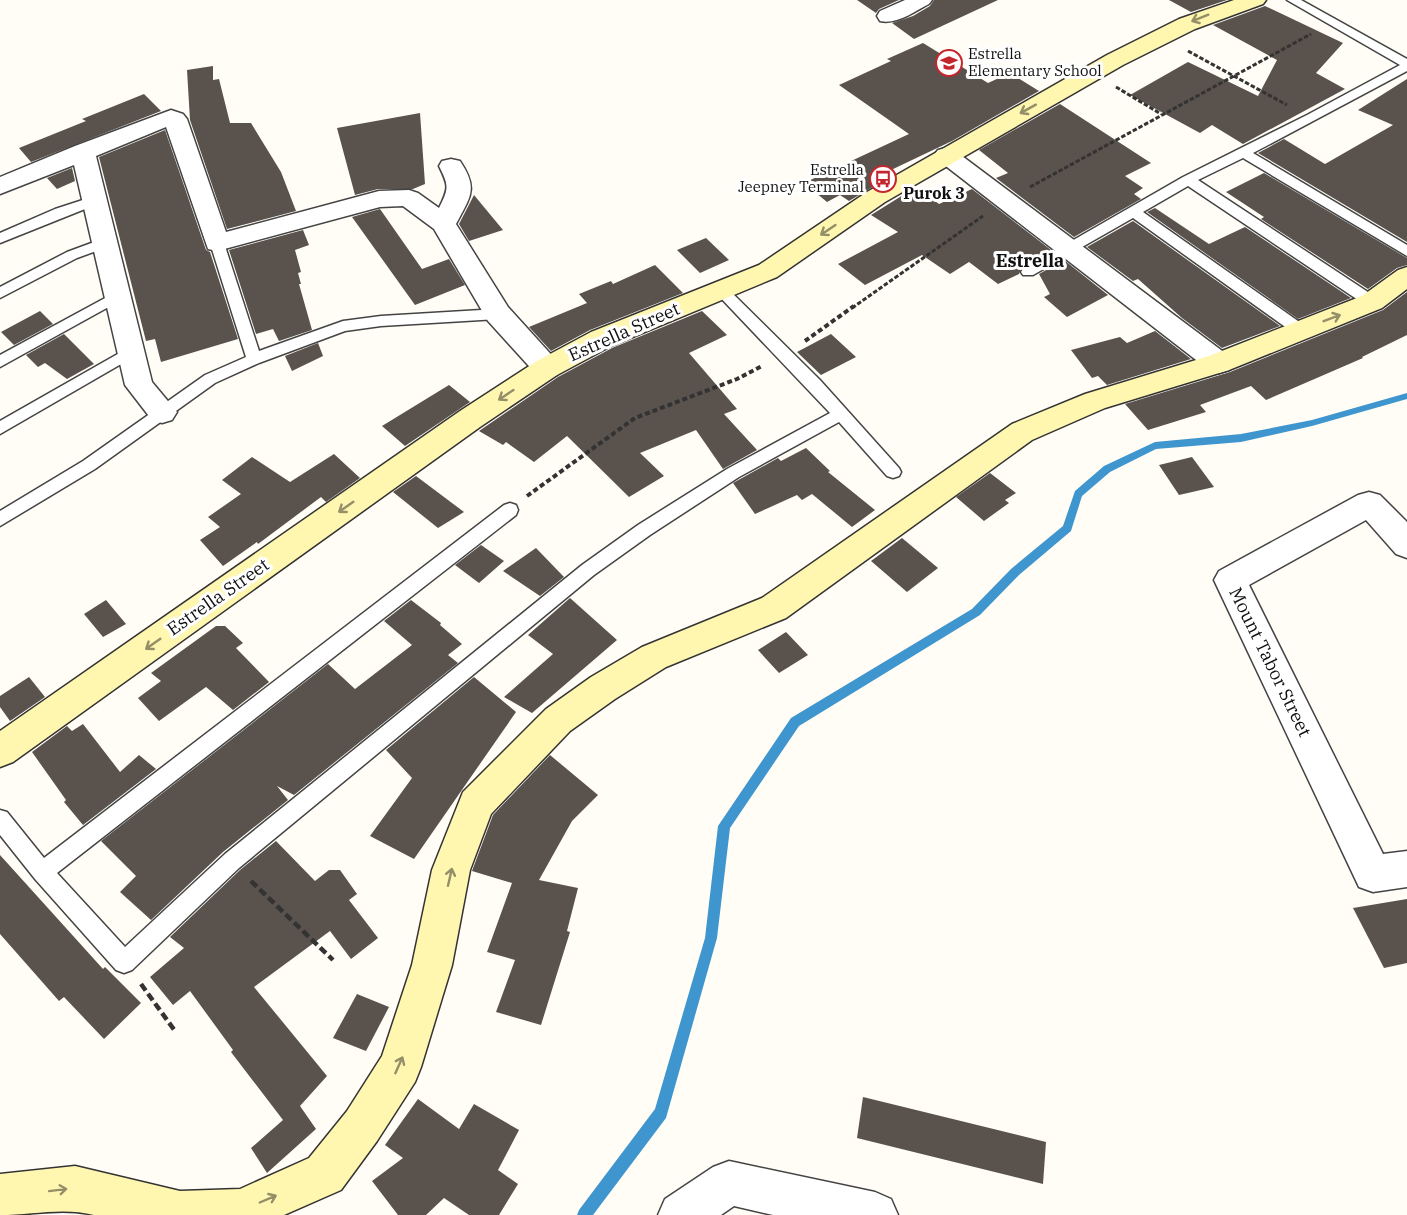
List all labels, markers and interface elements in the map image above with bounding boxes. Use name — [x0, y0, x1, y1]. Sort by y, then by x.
one-way arrow — [1192, 13, 1210, 24]
place label: Estrella Elementary School — [968, 44, 1102, 80]
school or university icon: Estrella Elementary School — [934, 48, 964, 78]
one-way arrow — [1020, 103, 1037, 115]
place label: Estrella Jeepney Terminal — [738, 160, 864, 196]
bus stop icon: Estrella Jeepney Terminal — [868, 164, 898, 194]
district label: Purok 3 — [903, 183, 965, 203]
one-way arrow — [820, 224, 836, 236]
district label: Estrella — [996, 249, 1064, 272]
street label: Estrella Street — [565, 297, 683, 366]
one-way arrow — [1322, 312, 1340, 323]
one-way arrow — [498, 390, 515, 402]
one-way arrow — [339, 501, 355, 513]
street label: Estrella Street — [162, 553, 273, 640]
street label: Mount Tabor Street — [1224, 583, 1317, 740]
one-way arrow — [145, 637, 161, 650]
one-way arrow — [445, 868, 457, 887]
one-way arrow — [394, 1056, 405, 1074]
one-way arrow — [48, 1184, 68, 1195]
one-way arrow — [258, 1193, 277, 1204]

